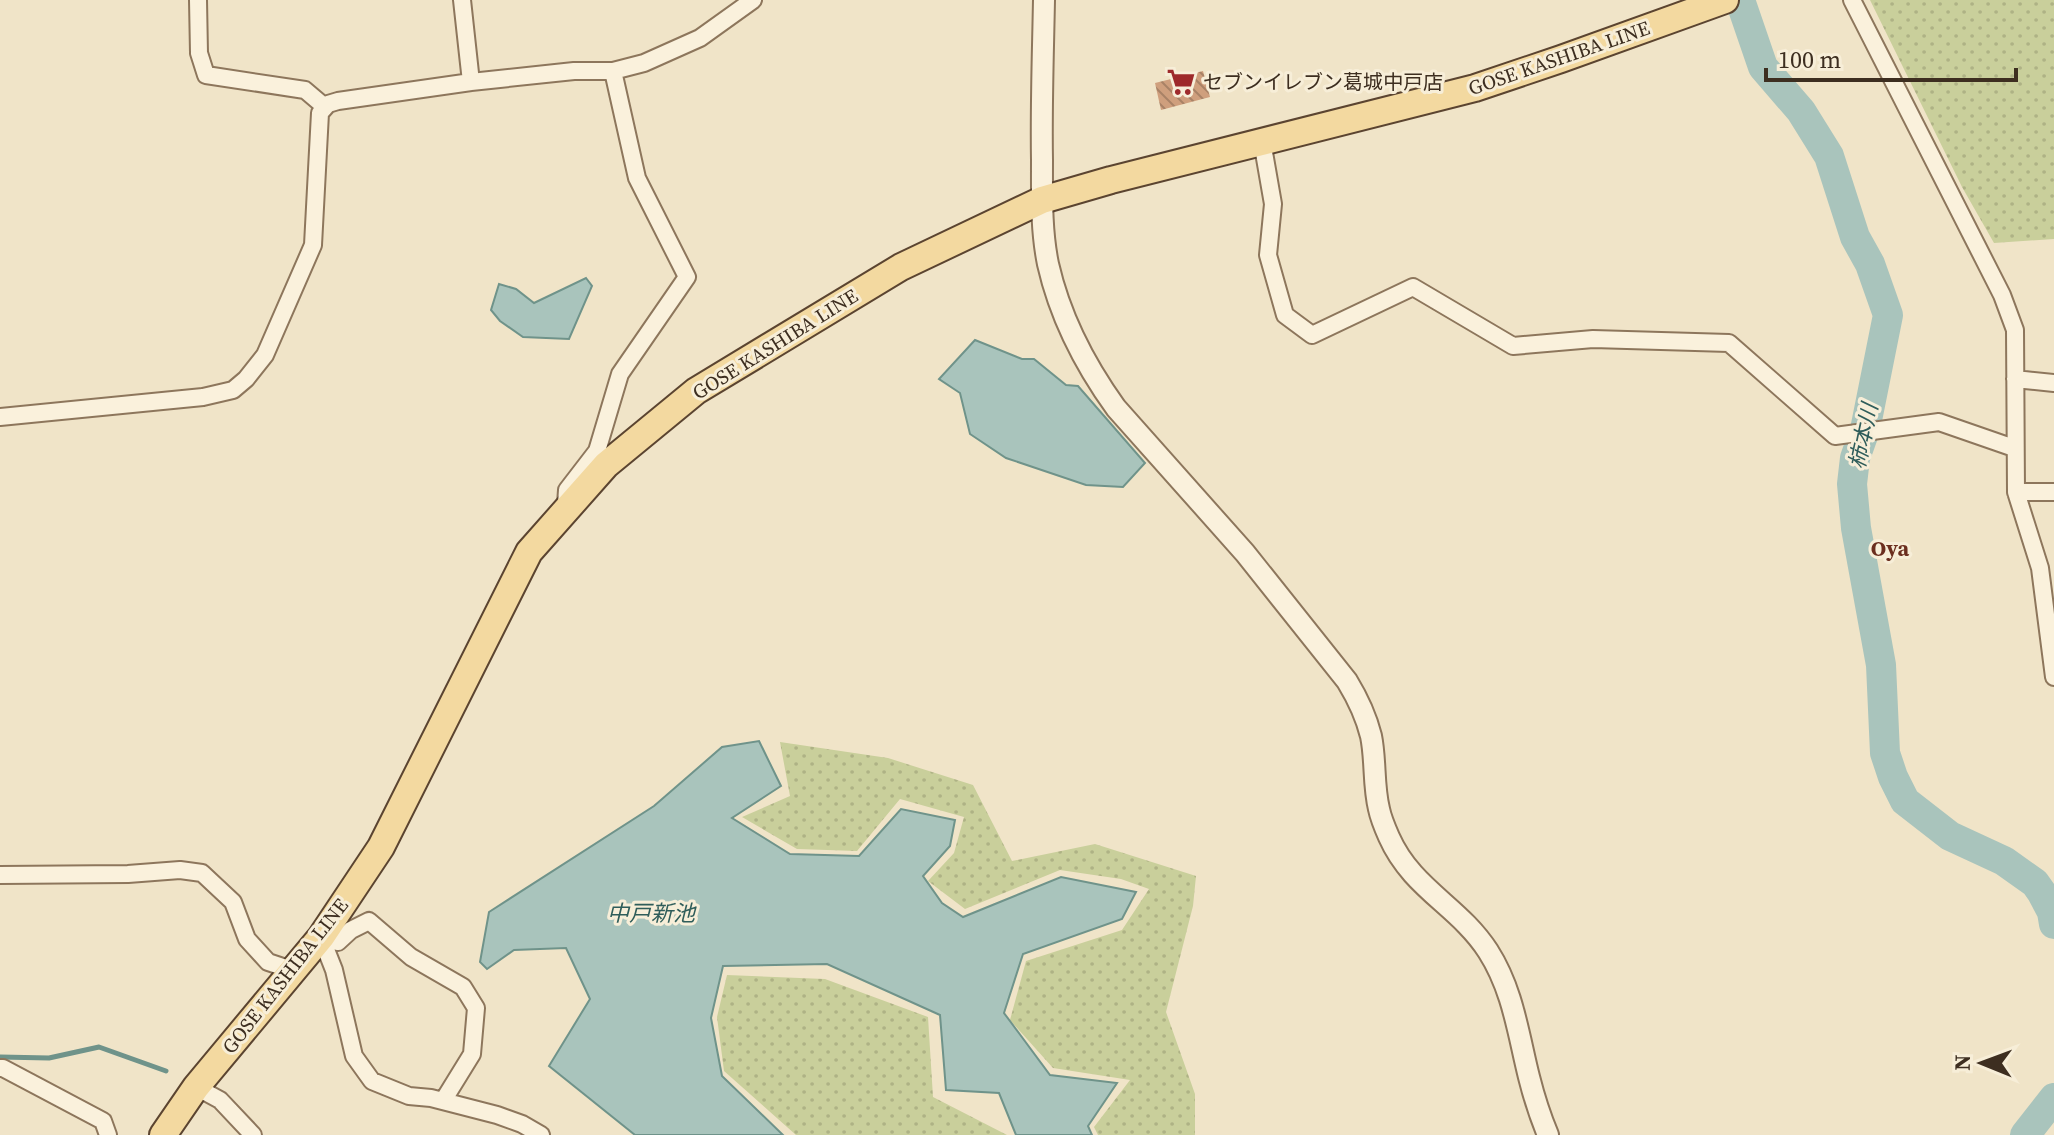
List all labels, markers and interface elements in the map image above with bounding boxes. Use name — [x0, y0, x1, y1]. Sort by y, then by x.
street label: GOSE KASHIBA LINE — [1465, 14, 1653, 102]
scale bar — [1766, 32, 2016, 82]
text: 100 m — [1778, 43, 1841, 76]
supermarket icon: セブンイレブン葛城中戸店 — [1166, 67, 1196, 97]
place label: セブンイレブン葛城中戸店 — [1203, 68, 1443, 96]
street label: GOSE KASHIBA LINE — [687, 282, 863, 406]
water label: 柿本川 — [1841, 399, 1885, 471]
district label: Oya — [1871, 533, 1909, 563]
street label: GOSE KASHIBA LINE — [215, 892, 355, 1060]
water label: 中戸新池 — [607, 898, 697, 928]
north arrow — [1942, 1023, 2022, 1103]
text: N — [1947, 1054, 1977, 1071]

